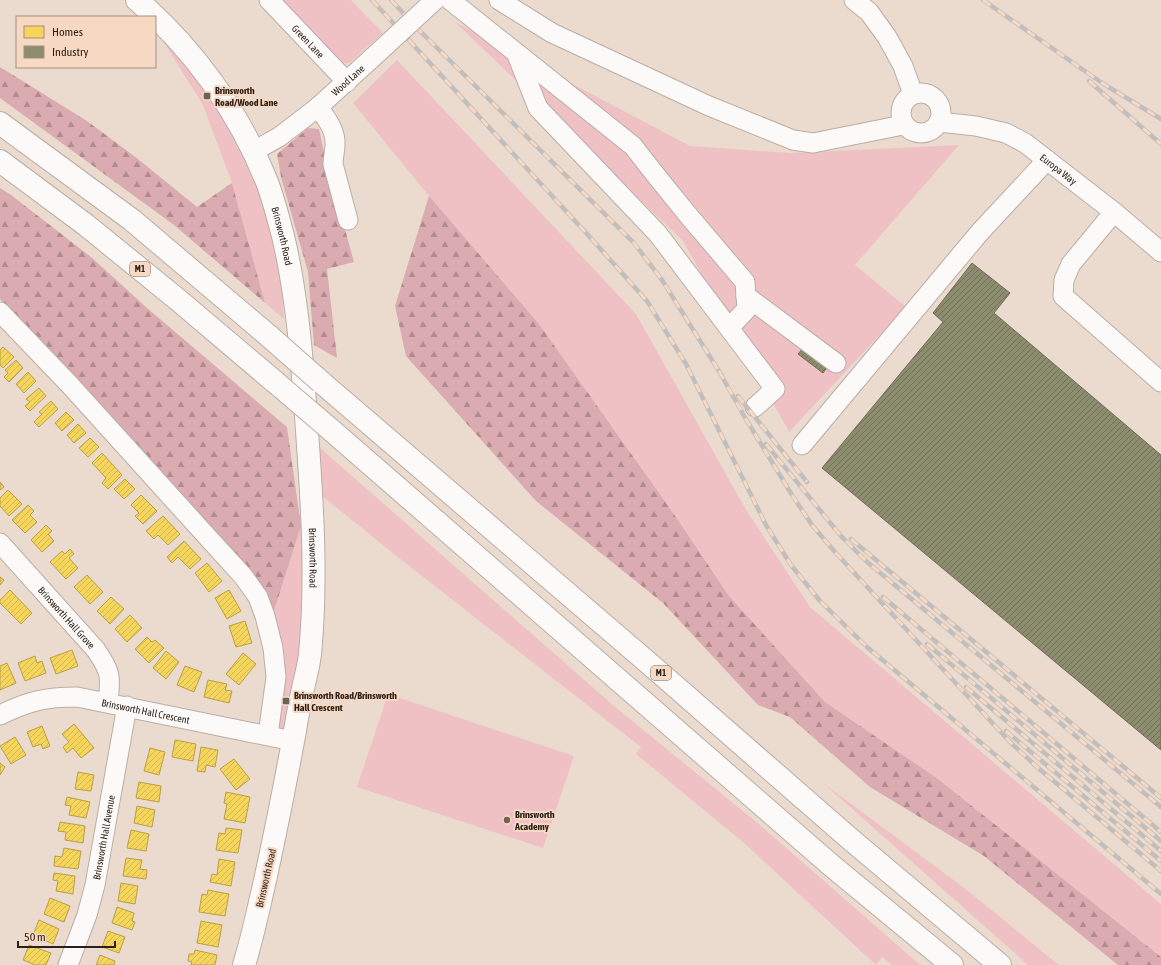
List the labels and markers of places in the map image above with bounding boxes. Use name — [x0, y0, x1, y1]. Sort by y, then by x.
place label: Brinsworth Road/Wood Lane — [215, 85, 278, 108]
marker: Brinsworth Road/Wood Lane — [202, 91, 212, 101]
place label: Brinsworth Road/Brinsworth Hall Crescent — [294, 690, 397, 713]
marker: Brinsworth Road/Brinsworth Hall Crescent — [281, 696, 291, 706]
place label: Brinsworth Academy — [514, 809, 555, 832]
marker: Brinsworth Academy — [502, 815, 512, 825]

